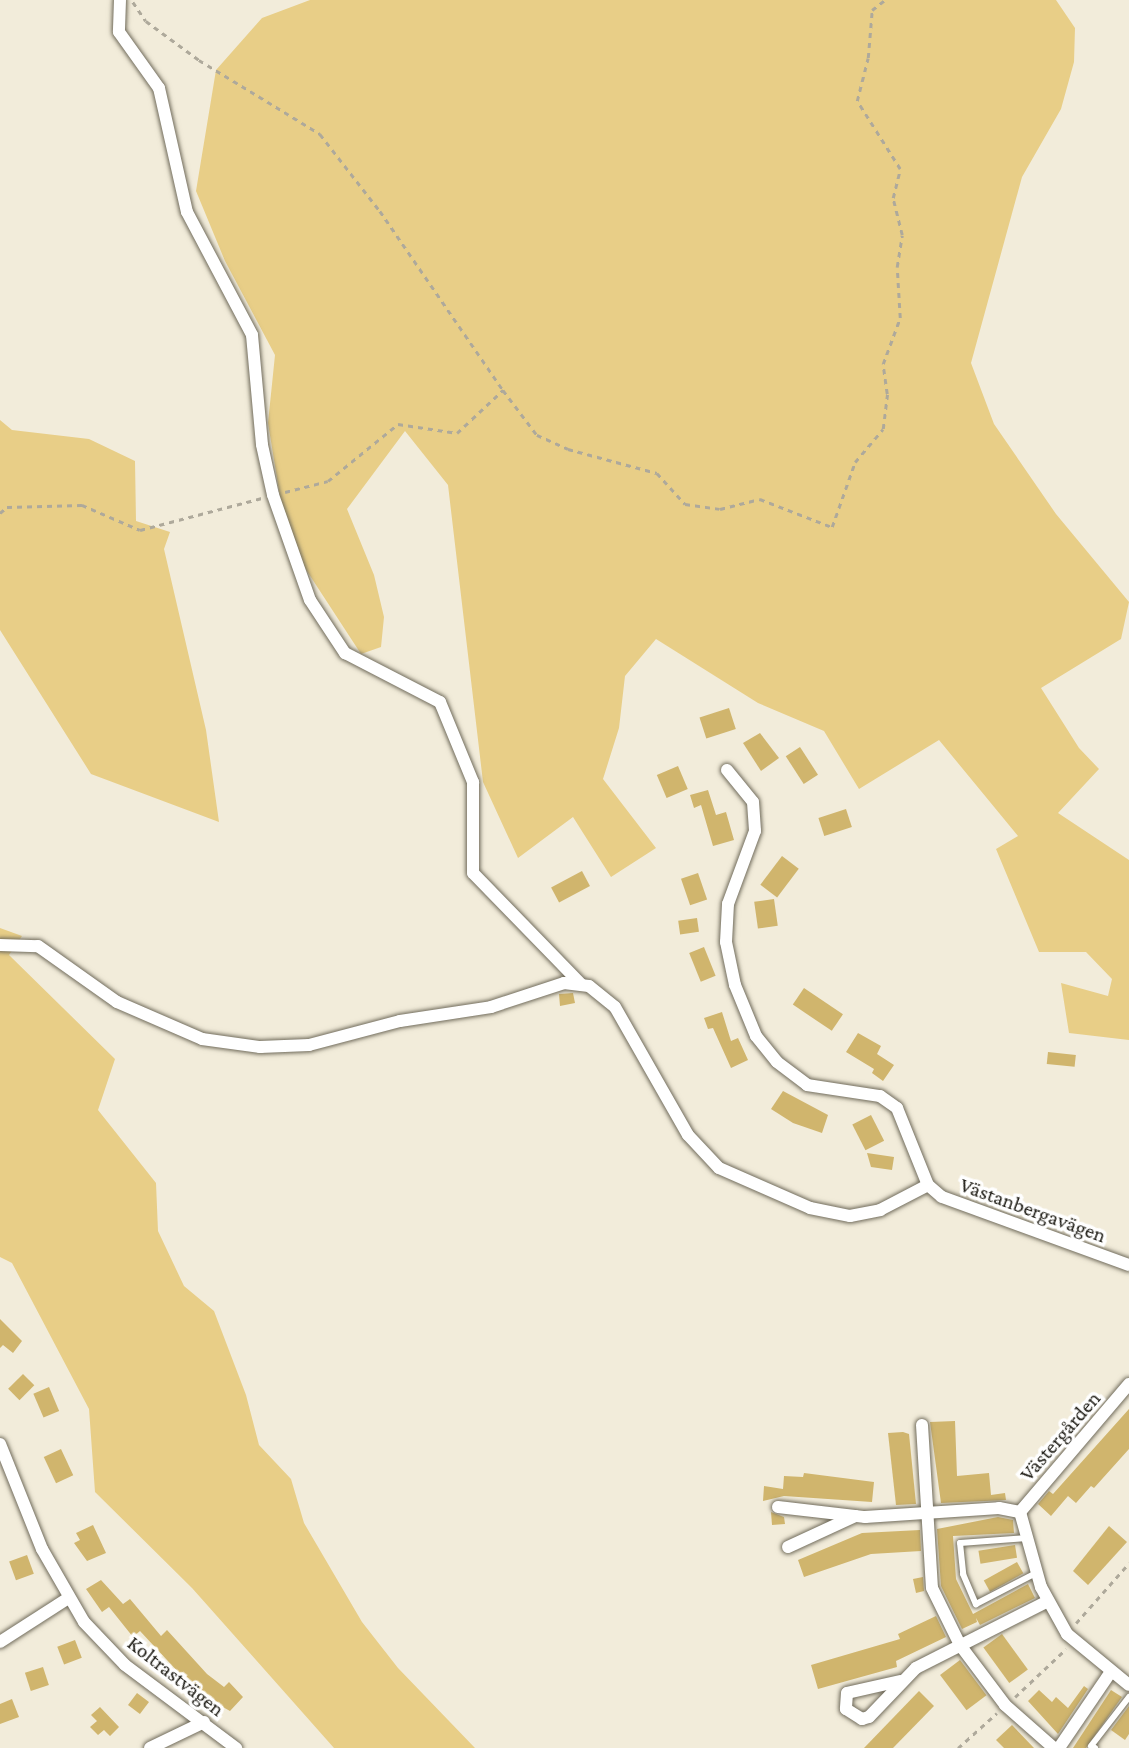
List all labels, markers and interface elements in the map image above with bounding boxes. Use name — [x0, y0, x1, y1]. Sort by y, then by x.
street label: Västanbergavägen — [957, 1172, 1109, 1248]
street label: Västergården — [1014, 1386, 1106, 1486]
street label: Koltrastvägen — [122, 1630, 230, 1722]

